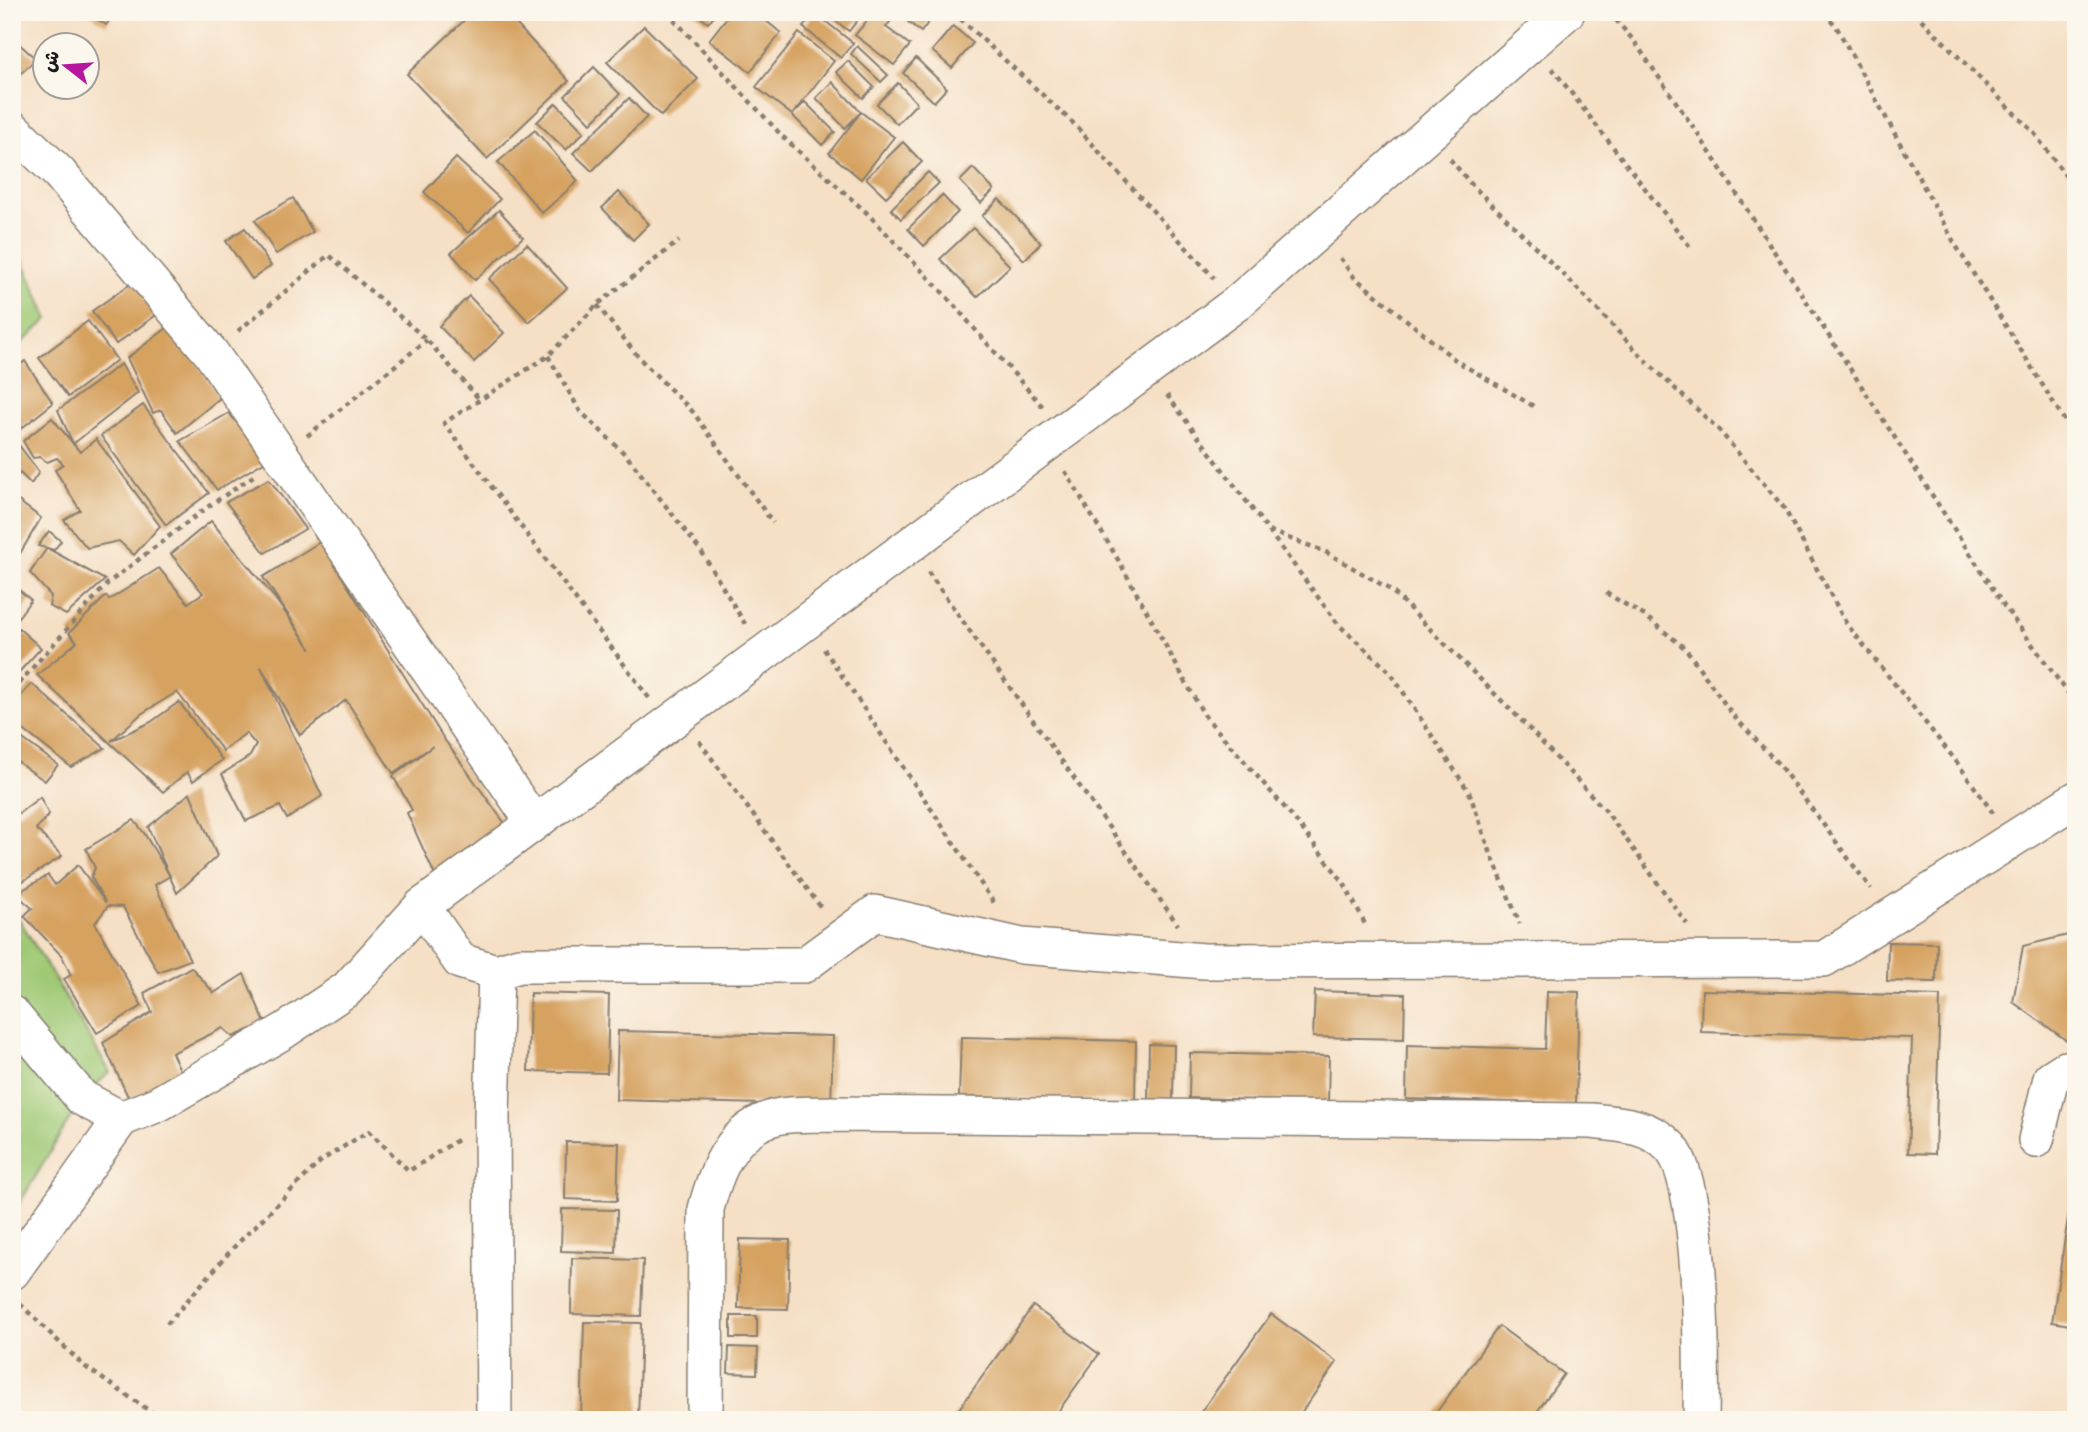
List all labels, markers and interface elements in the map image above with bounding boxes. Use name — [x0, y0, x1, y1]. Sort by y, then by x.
north arrow — [32, 32, 102, 102]
text: ش — [36, 48, 66, 75]

